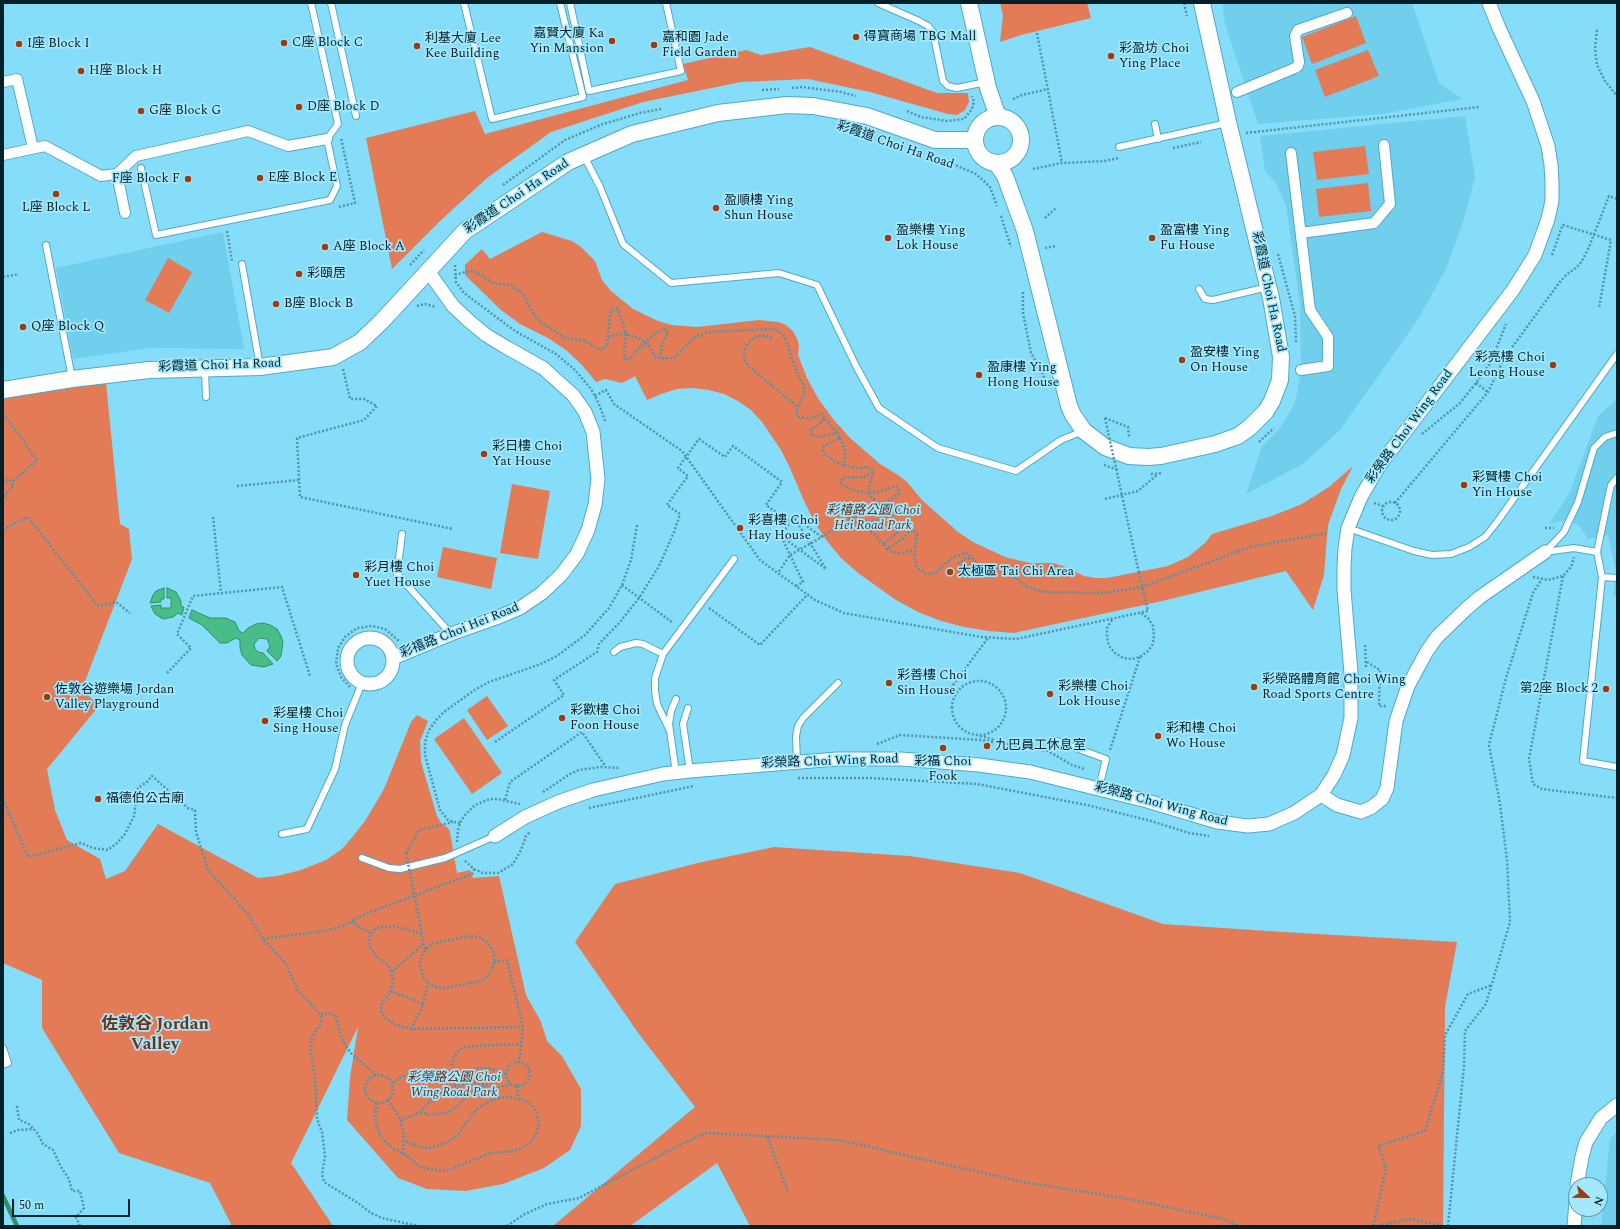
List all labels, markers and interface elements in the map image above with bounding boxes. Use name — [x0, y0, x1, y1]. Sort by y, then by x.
place label: 嘉賢大廈 Ka Yin Mansion — [530, 26, 604, 57]
place label: 得寶商場 TBG Mall — [864, 29, 976, 45]
place label: 嘉和園 Jade Field Garden — [662, 30, 737, 61]
place label: 利基大廈 Lee Kee Building — [425, 31, 501, 62]
marker: 得寶商場 TBG Mall — [851, 32, 861, 42]
place label: C座 Block C — [292, 35, 363, 51]
place label: I座 Block I — [27, 36, 89, 52]
marker: 嘉賢大廈 Ka Yin Mansion — [607, 36, 617, 46]
marker: C座 Block C — [279, 38, 289, 48]
marker: I座 Block I — [14, 39, 24, 49]
marker: 嘉和園 Jade Field Garden — [649, 40, 659, 50]
marker: 利基大廈 Lee Kee Building — [412, 41, 422, 51]
place label: 彩盈坊 Choi Ying Place — [1119, 41, 1189, 72]
marker: 彩盈坊 Choi Ying Place — [1106, 51, 1116, 61]
place label: H座 Block H — [89, 63, 162, 79]
marker: H座 Block H — [76, 66, 86, 76]
place label: D座 Block D — [307, 99, 379, 115]
marker: D座 Block D — [294, 102, 304, 112]
place label: G座 Block G — [149, 103, 221, 119]
marker: G座 Block G — [136, 106, 146, 116]
street label: 彩霞道 Choi Ha Road — [834, 119, 956, 173]
street label: 彩霞道 Choi Ha Road — [462, 156, 572, 238]
place label: E座 Block E — [268, 170, 337, 186]
place label: F座 Block F — [112, 171, 180, 187]
marker: E座 Block E — [255, 173, 265, 183]
marker: F座 Block F — [183, 174, 193, 184]
marker: L座 Block L — [51, 189, 61, 199]
place label: 盈順樓 Ying Shun House — [724, 193, 794, 224]
place label: L座 Block L — [22, 200, 90, 216]
marker: 盈順樓 Ying Shun House — [711, 203, 721, 213]
place label: 盈樂樓 Ying Lok House — [896, 223, 966, 254]
place label: 盈富樓 Ying Fu House — [1160, 223, 1230, 254]
street label: 彩霞道 Choi Ha Road — [1248, 230, 1288, 354]
marker: 盈樂樓 Ying Lok House — [883, 233, 893, 243]
marker: 盈富樓 Ying Fu House — [1147, 233, 1157, 243]
place label: A座 Block A — [333, 239, 405, 255]
marker: A座 Block A — [320, 242, 330, 252]
place label: 彩頤居 — [307, 266, 346, 282]
marker: 彩頤居 — [294, 269, 304, 279]
place label: B座 Block B — [284, 296, 353, 312]
marker: B座 Block B — [271, 299, 281, 309]
place label: Q座 Block Q — [31, 319, 104, 335]
marker: Q座 Block Q — [18, 322, 28, 332]
place label: 盈安樓 Ying On House — [1190, 345, 1260, 376]
place label: 彩亮樓 Choi Leong House — [1469, 350, 1545, 381]
marker: 盈安樓 Ying On House — [1177, 355, 1187, 365]
street label: 彩霞道 Choi Ha Road — [158, 356, 282, 376]
place label: 盈康樓 Ying Hong House — [987, 360, 1059, 391]
marker: 彩亮樓 Choi Leong House — [1548, 360, 1558, 370]
street label: 彩榮路 Choi Wing Road — [1363, 367, 1457, 487]
marker: 盈康樓 Ying Hong House — [974, 370, 984, 380]
place label: 彩日樓 Choi Yat House — [492, 439, 562, 470]
marker: 彩日樓 Choi Yat House — [479, 449, 489, 459]
place label: 彩賢樓 Choi Yin House — [1472, 470, 1542, 501]
marker: 彩賢樓 Choi Yin House — [1459, 480, 1469, 490]
park label: 彩禧路公園 Choi Hei Road Park — [826, 503, 920, 534]
place label: 彩喜樓 Choi Hay House — [748, 513, 818, 544]
marker: 彩喜樓 Choi Hay House — [735, 523, 745, 533]
place label: 彩月樓 Choi Yuet House — [364, 560, 434, 591]
place label: 太極區 Tai Chi Area — [958, 564, 1074, 580]
marker: 太極區 Tai Chi Area — [945, 567, 955, 577]
marker: 彩月樓 Choi Yuet House — [351, 570, 361, 580]
street label: 彩禧路 Choi Hei Road — [398, 600, 522, 662]
place label: 彩善樓 Choi Sin House — [897, 668, 967, 699]
place label: 彩榮路體育館 Choi Wing Road Sports Centre — [1262, 672, 1406, 703]
marker: 彩善樓 Choi Sin House — [884, 678, 894, 688]
place label: 彩樂樓 Choi Lok House — [1058, 679, 1128, 710]
place label: 第2座 Block 2 — [1520, 681, 1598, 697]
place label: 佐敦谷遊樂場 Jordan Valley Playground — [55, 682, 174, 713]
marker: 彩榮路體育館 Choi Wing Road Sports Centre — [1249, 682, 1259, 692]
marker: 第2座 Block 2 — [1601, 684, 1611, 694]
marker: 彩樂樓 Choi Lok House — [1045, 689, 1055, 699]
marker: 佐敦谷遊樂場 Jordan Valley Playground — [42, 692, 52, 702]
place label: 彩歡樓 Choi Foon House — [570, 703, 640, 734]
place label: 彩星樓 Choi Sing House — [273, 706, 343, 737]
marker: 彩歡樓 Choi Foon House — [557, 713, 567, 723]
marker: 彩星樓 Choi Sing House — [260, 716, 270, 726]
place label: 彩和樓 Choi Wo House — [1166, 721, 1236, 752]
marker: 彩和樓 Choi Wo House — [1153, 731, 1163, 741]
place label: 九巴員工休息室 — [995, 738, 1086, 754]
marker: 九巴員工休息室 — [982, 741, 992, 751]
marker: 彩福 Choi Fook — [938, 743, 948, 753]
street label: 彩榮路 Choi Wing Road — [761, 752, 899, 772]
place label: 彩福 Choi Fook — [914, 754, 972, 785]
street label: 彩榮路 Choi Wing Road — [1093, 780, 1229, 830]
place label: 福德伯公古廟 — [106, 791, 184, 807]
marker: 福德伯公古廟 — [93, 794, 103, 804]
district label: 佐敦谷 Jordan Valley — [101, 1016, 209, 1056]
park label: 彩榮路公園 Choi Wing Road Park — [407, 1070, 501, 1101]
north arrow — [1568, 1177, 1608, 1217]
scale bar — [14, 1191, 132, 1217]
text: N — [1589, 1194, 1608, 1209]
text: 50 m — [19, 1196, 44, 1215]

